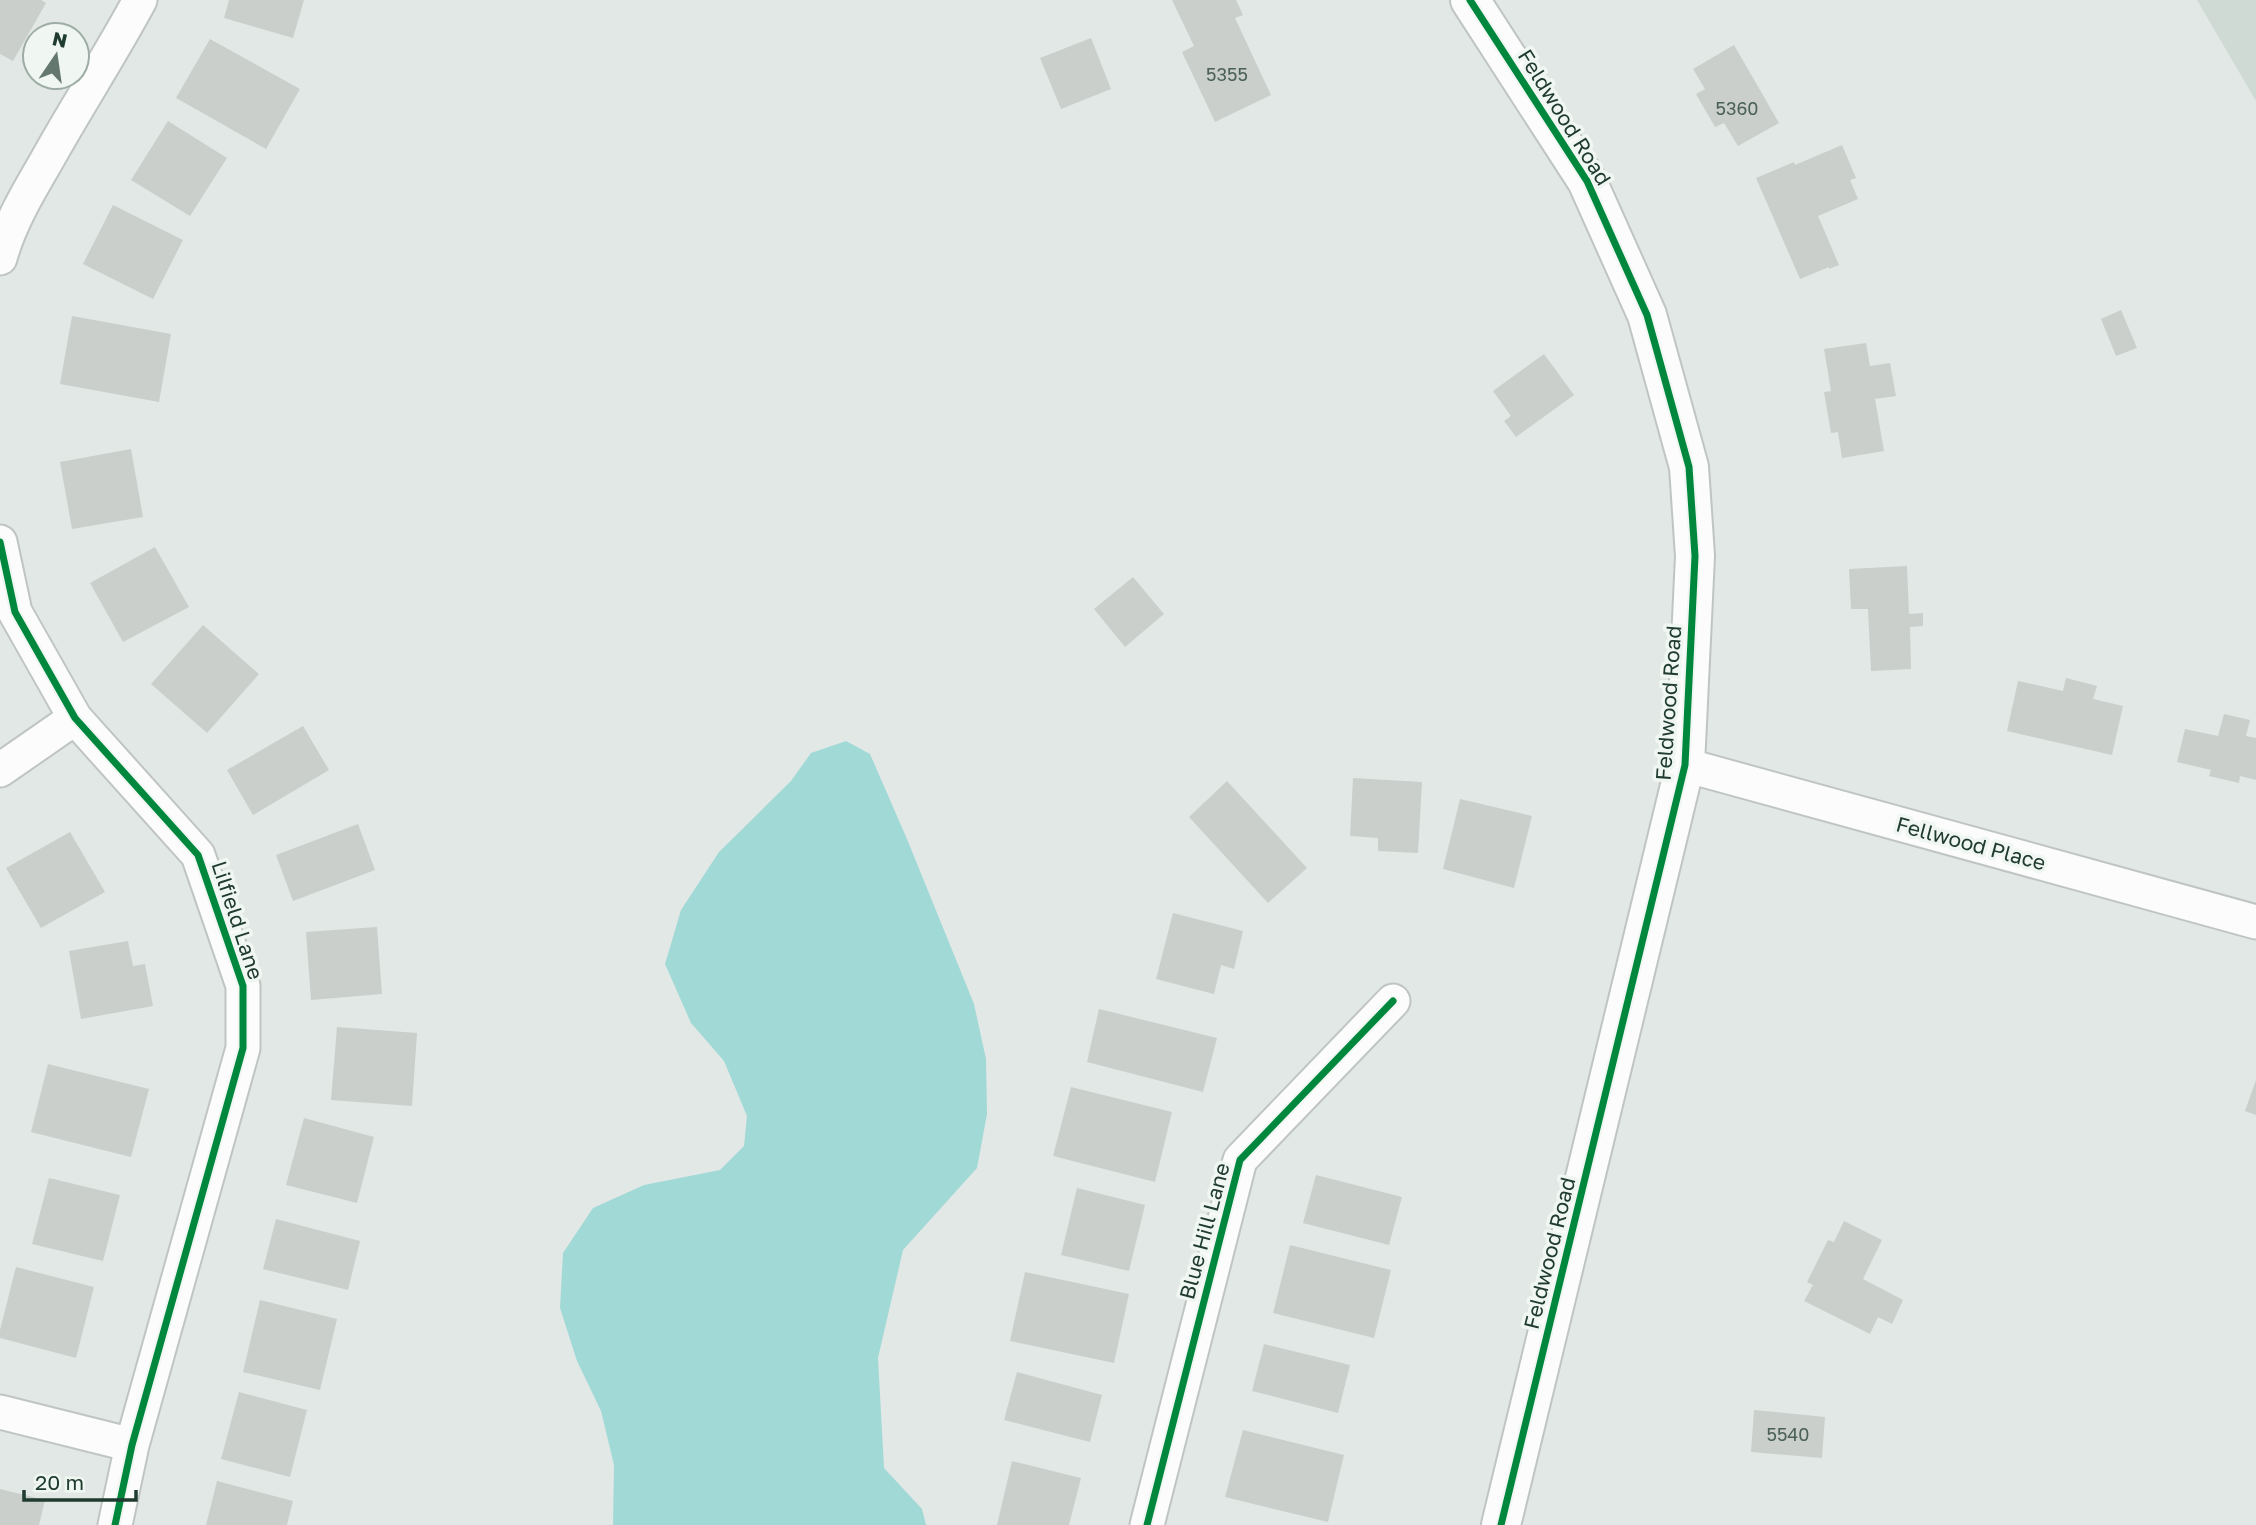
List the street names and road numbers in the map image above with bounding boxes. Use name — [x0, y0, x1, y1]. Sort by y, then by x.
street label: Feldwood Road — [1513, 44, 1617, 190]
street label: Feldwood Road — [1650, 625, 1686, 781]
street label: Fellwood Place — [1893, 811, 2049, 875]
street label: Lilfield Lane — [207, 857, 269, 983]
street label: Blue Hill Lane — [1173, 1160, 1235, 1302]
street label: Feldwood Road — [1518, 1174, 1580, 1332]

